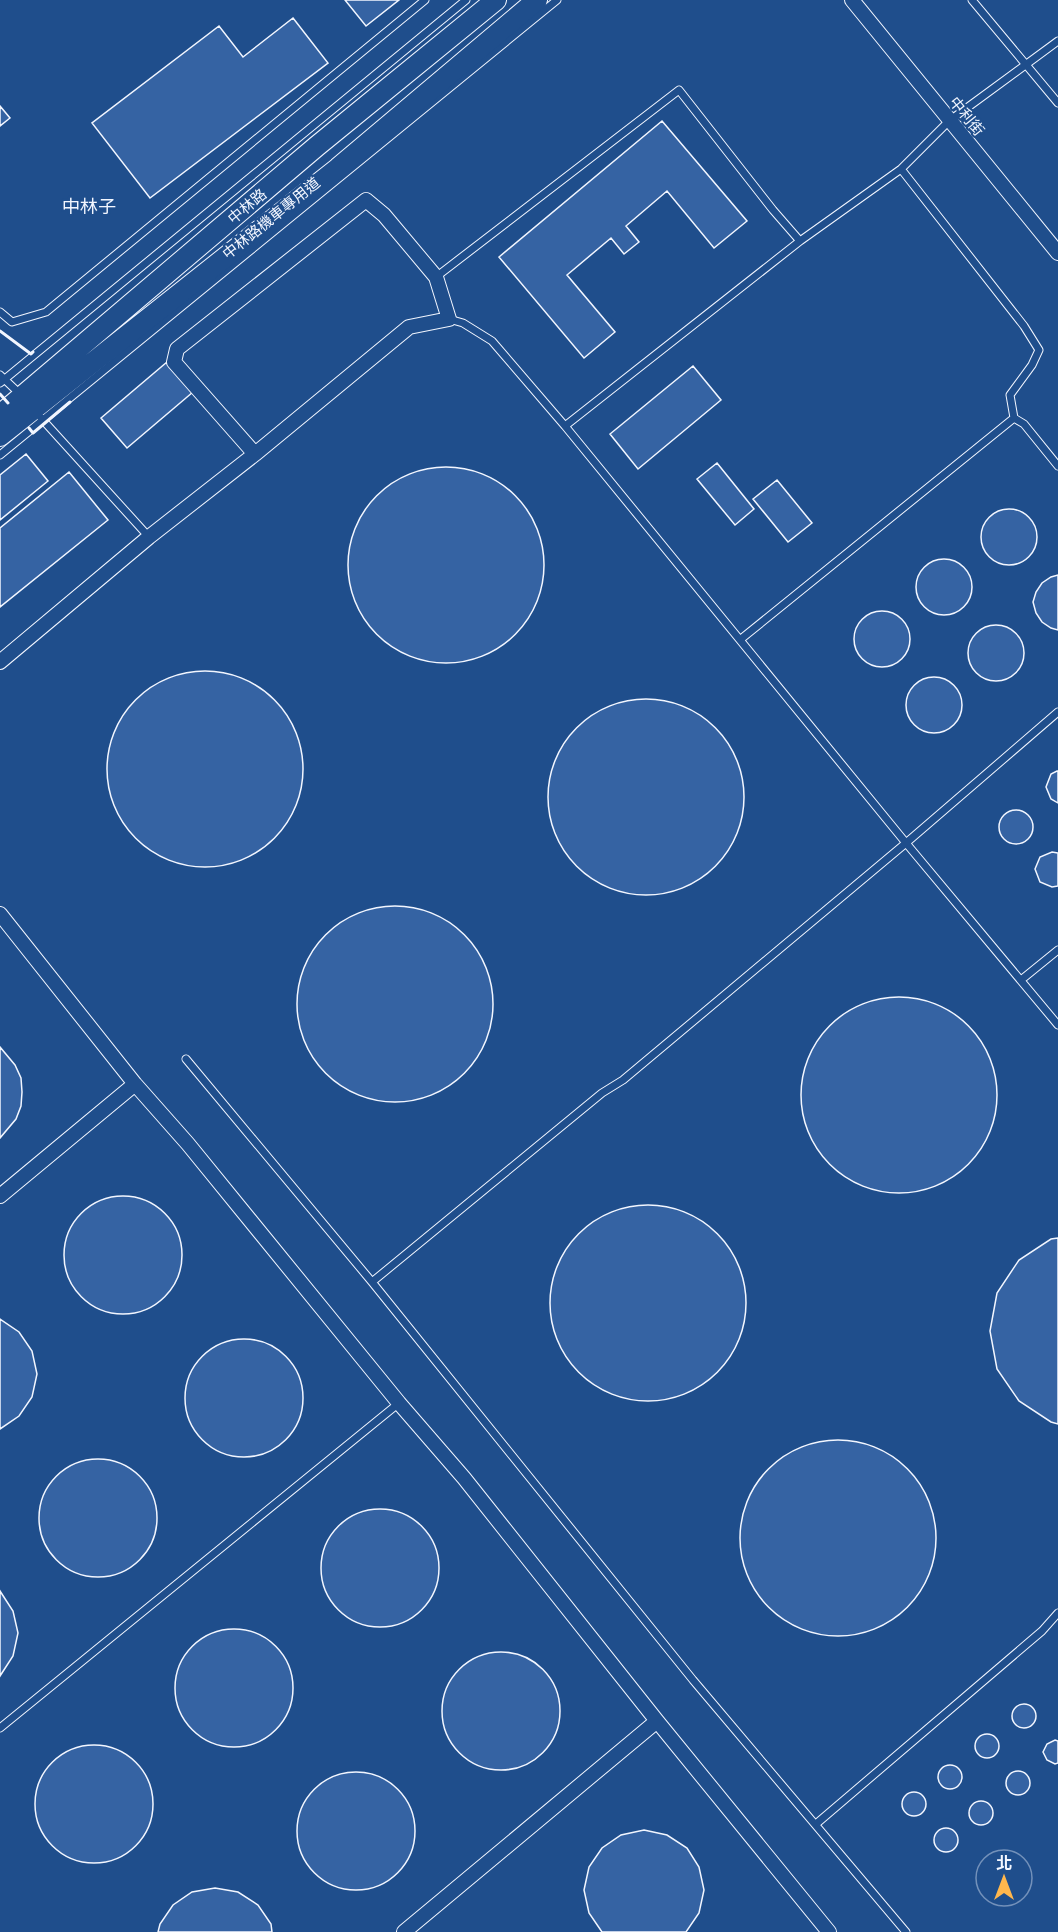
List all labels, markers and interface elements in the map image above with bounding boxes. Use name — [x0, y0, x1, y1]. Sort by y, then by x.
street label: 中利街 — [946, 93, 988, 139]
street label: 中林路機車專用道 — [219, 174, 323, 262]
street label: 中林路 — [224, 185, 270, 227]
district label: 中林子 — [62, 196, 116, 217]
north arrow — [974, 1848, 1034, 1908]
text: 北 — [996, 1854, 1012, 1873]

